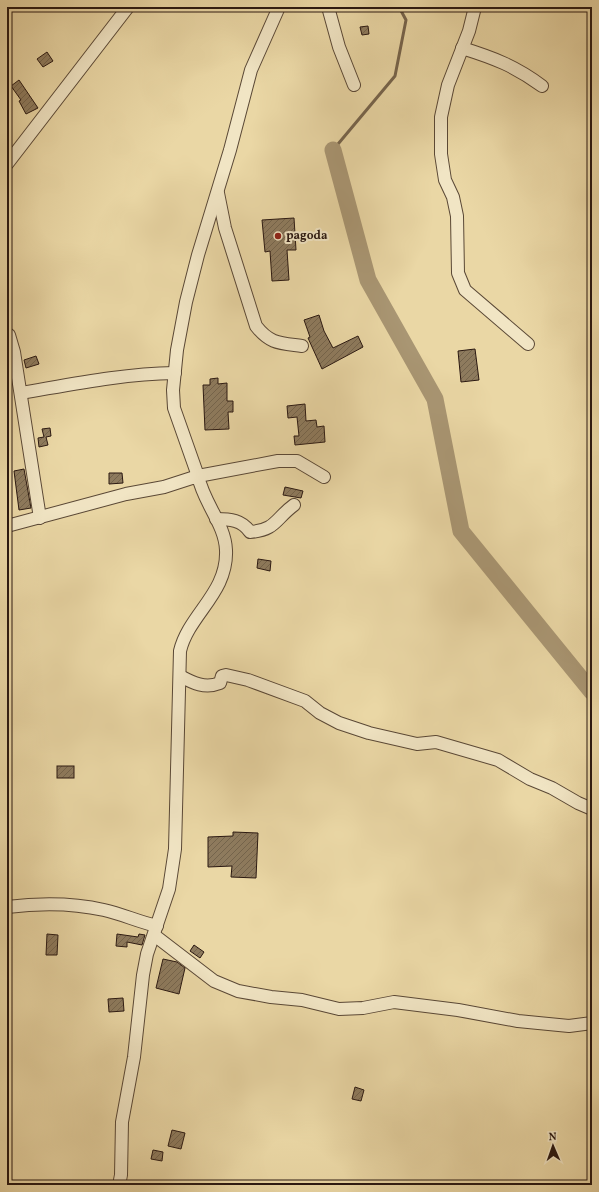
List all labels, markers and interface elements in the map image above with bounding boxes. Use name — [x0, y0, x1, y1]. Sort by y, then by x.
place label: pagoda — [286, 228, 328, 244]
marker: pagoda — [273, 231, 283, 241]
north arrow — [533, 1126, 573, 1166]
text: N — [548, 1130, 557, 1145]

